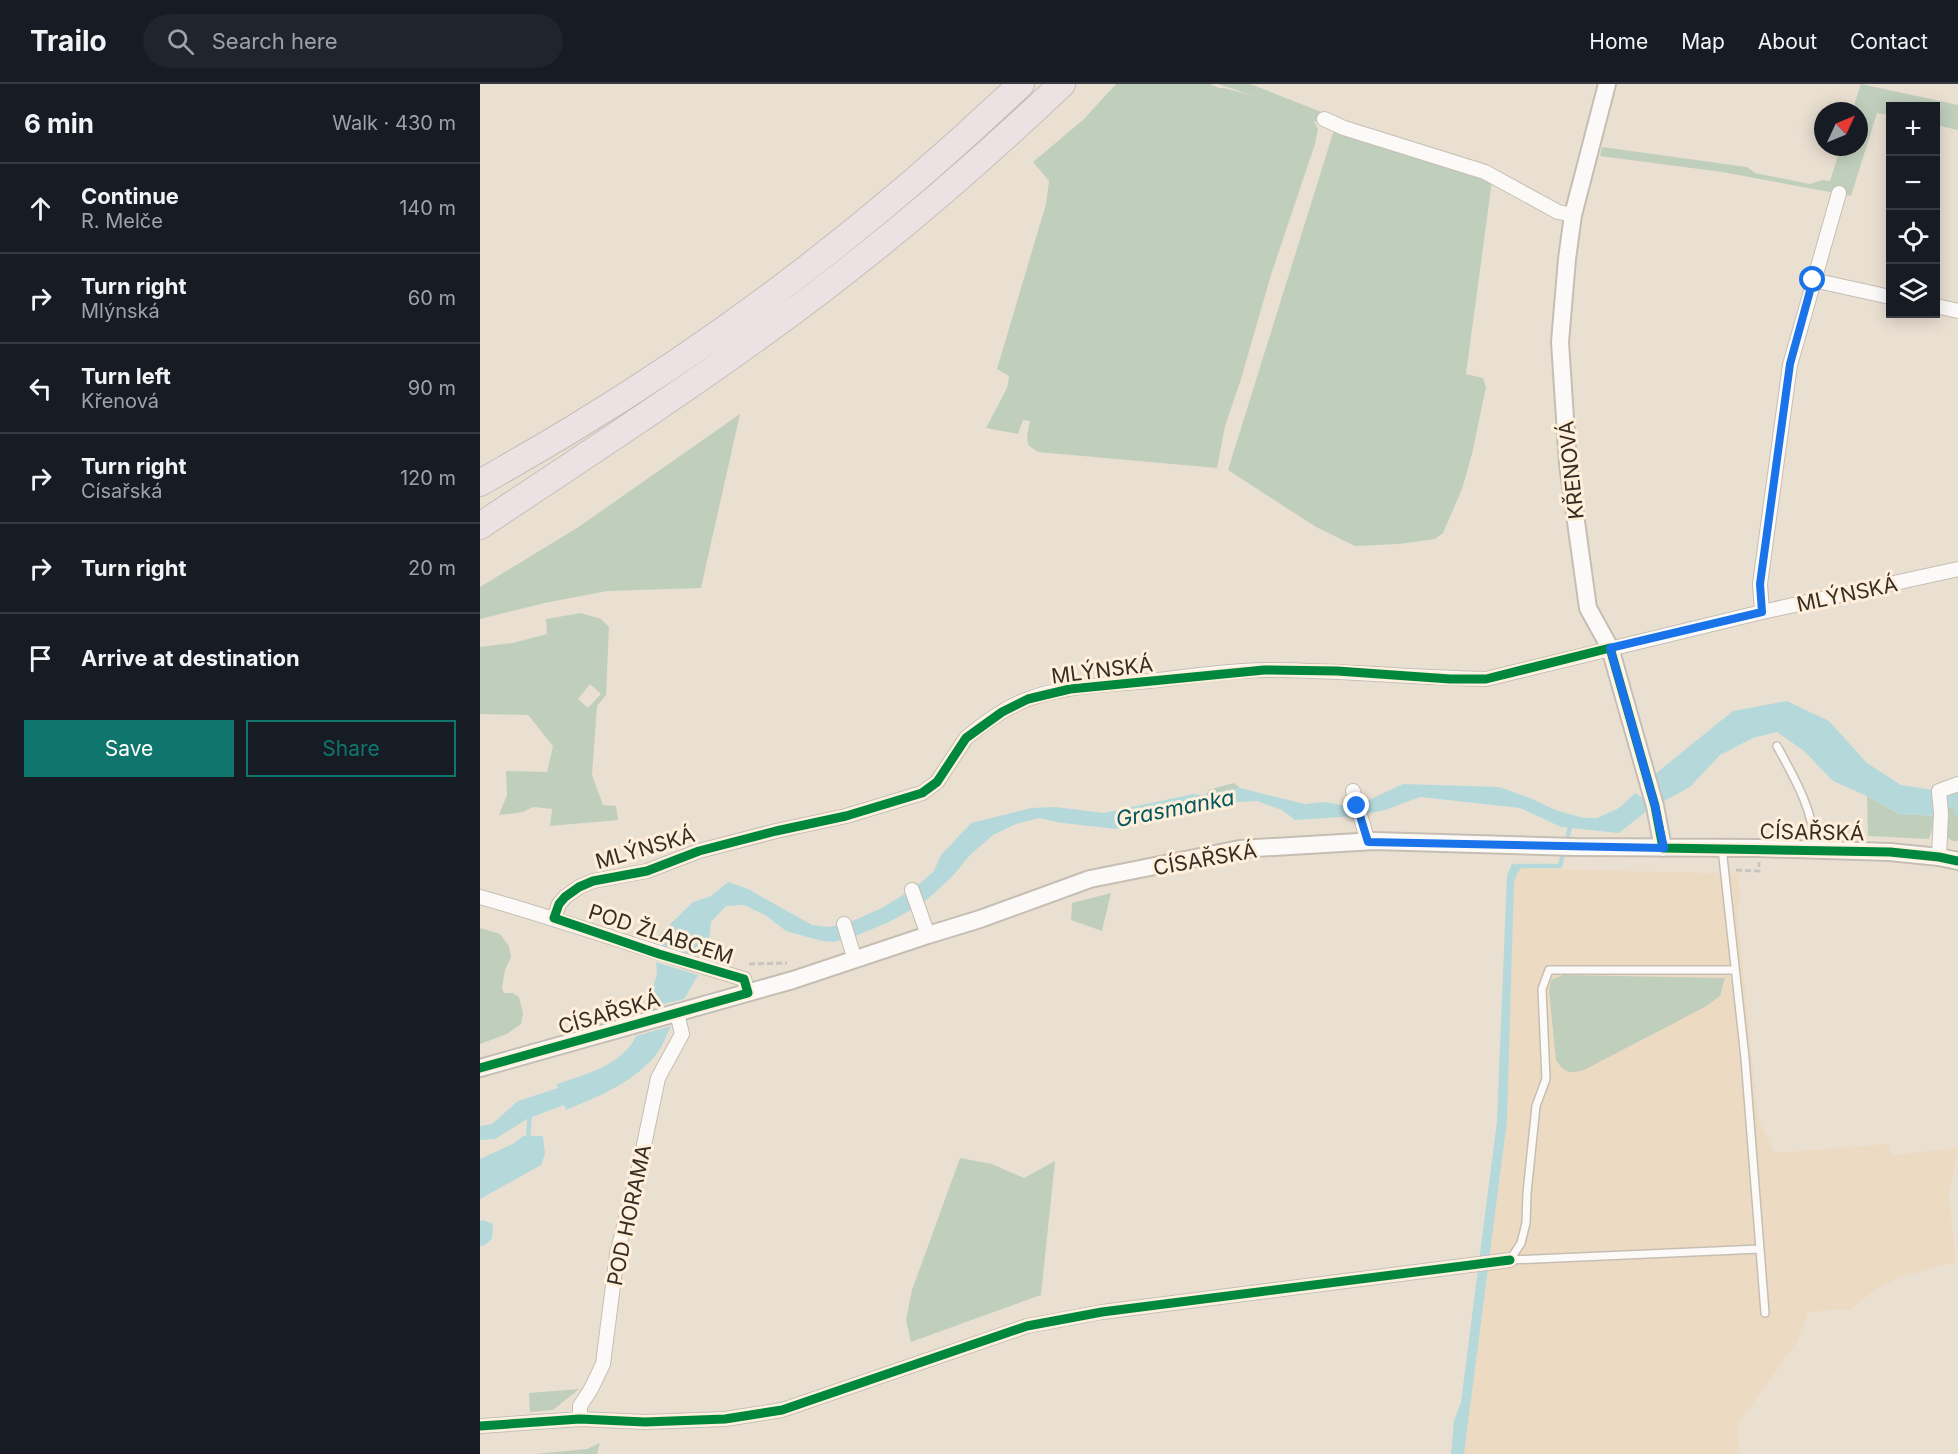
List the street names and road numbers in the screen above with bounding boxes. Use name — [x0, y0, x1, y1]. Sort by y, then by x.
street label: KŘENOVÁ — [1552, 419, 1589, 521]
street label: MLÝNSKÁ — [1794, 570, 1900, 617]
street label: MLÝNSKÁ — [1050, 650, 1154, 689]
street label: CÍSAŘSKÁ — [1760, 818, 1864, 845]
street label: MLÝNSKÁ — [592, 821, 698, 874]
street label: CÍSAŘSKÁ — [1151, 837, 1259, 880]
street label: POD ŽLABCEM — [585, 898, 737, 969]
street label: CÍSAŘSKÁ — [555, 986, 663, 1039]
street label: POD HORAMA — [602, 1142, 656, 1288]

